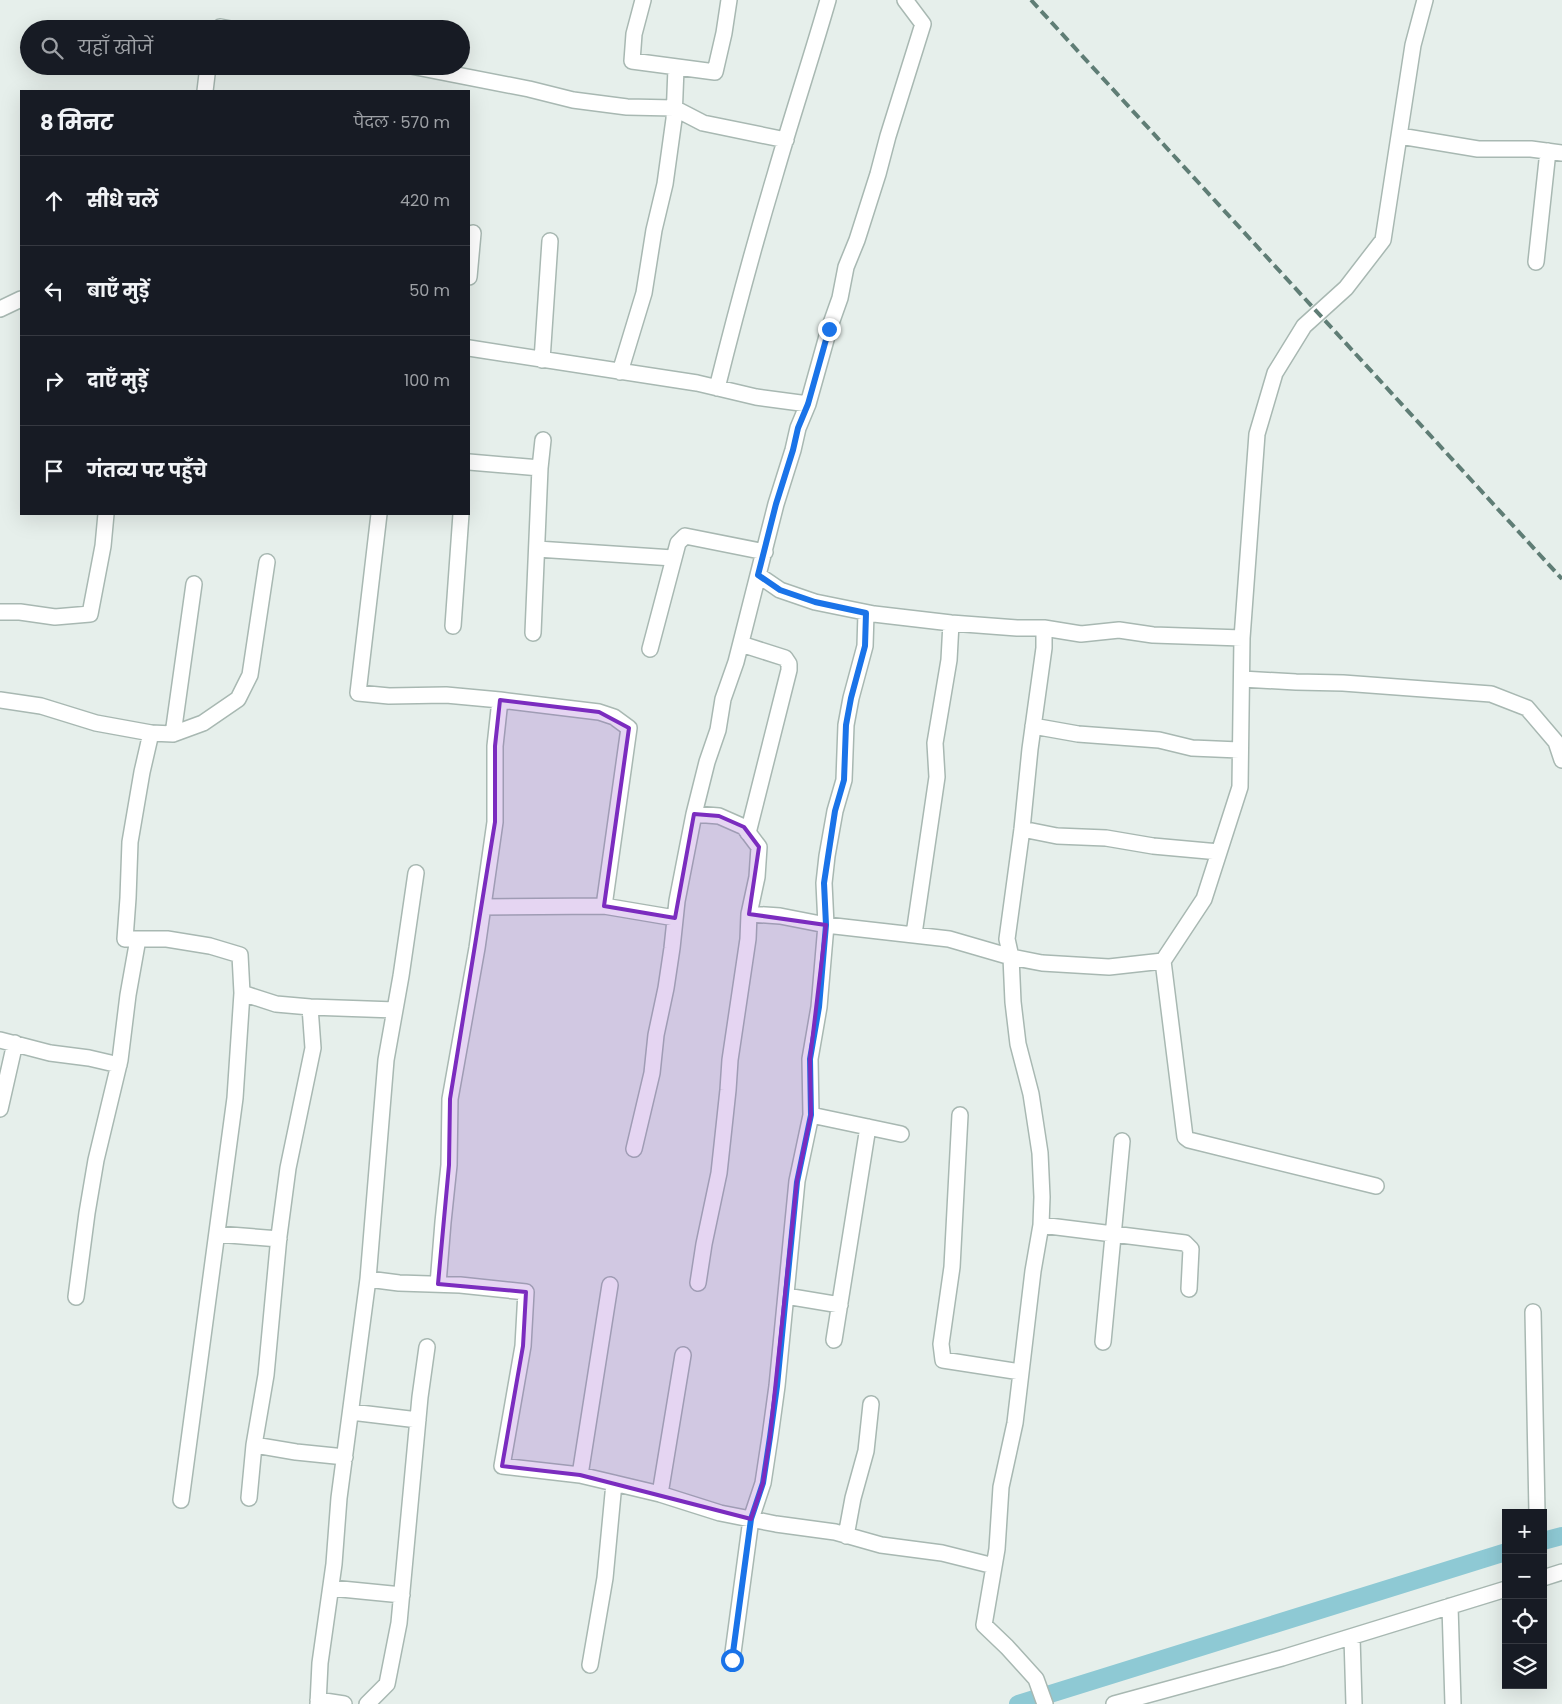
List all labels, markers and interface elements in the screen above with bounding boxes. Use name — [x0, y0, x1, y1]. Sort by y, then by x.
search box — [20, 20, 470, 75]
icon: search — [38, 34, 66, 62]
text: यहाँ खोजें — [78, 34, 153, 61]
text: 8 मिनट — [40, 108, 113, 137]
text: पैदल · 570 m — [354, 111, 450, 134]
icon: ahead — [40, 187, 68, 215]
text: सीधे चलें — [87, 187, 158, 214]
text: 420 m — [400, 189, 450, 212]
icon: left — [40, 277, 68, 305]
text: बाएँ मुड़ें — [87, 277, 149, 304]
text: 50 m — [409, 279, 450, 302]
route end — [818, 318, 841, 341]
icon: right — [40, 367, 68, 395]
text: दाएँ मुड़ें — [87, 367, 148, 394]
text: 100 m — [404, 369, 450, 392]
icon: arrive — [40, 457, 68, 485]
text: गंतव्य पर पहुँचे — [87, 457, 207, 484]
map controls — [1502, 1509, 1547, 1689]
button: + — [1502, 1509, 1547, 1554]
button: − — [1502, 1554, 1547, 1599]
button: locate — [1502, 1599, 1547, 1644]
button: layers — [1502, 1644, 1547, 1689]
route start — [721, 1649, 744, 1672]

